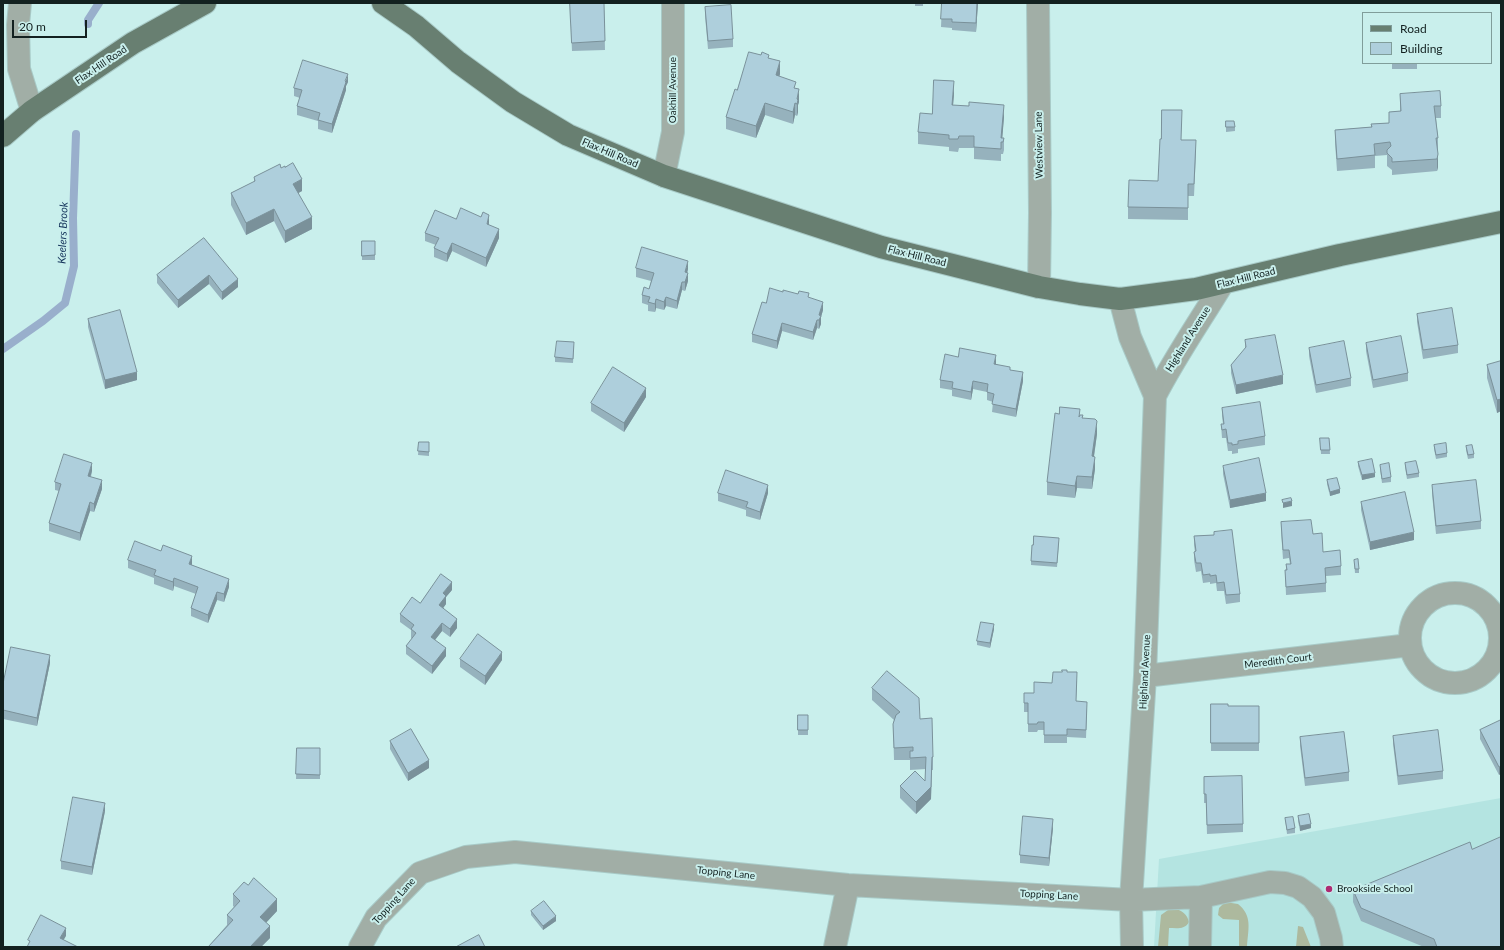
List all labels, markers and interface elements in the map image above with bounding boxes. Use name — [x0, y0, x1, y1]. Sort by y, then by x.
scale bar — [14, 12, 89, 38]
legend — [1362, 12, 1492, 64]
text: 20 m — [19, 19, 46, 34]
text: Road — [1400, 21, 1427, 36]
text: Building — [1400, 41, 1443, 56]
street label: Flax Hill Road — [73, 43, 129, 87]
street label: Oakhill Avenue — [667, 57, 679, 123]
street label: Westview Lane — [1032, 111, 1046, 179]
street label: Flax Hill Road — [580, 136, 640, 170]
water label: Keelers Brook — [55, 202, 71, 264]
street label: Flax Hill Road — [887, 243, 947, 269]
street label: Flax Hill Road — [1216, 265, 1276, 291]
street label: Highland Avenue — [1163, 304, 1213, 374]
street label: Highland Avenue — [1137, 634, 1153, 710]
street label: Meredith Court — [1244, 651, 1312, 671]
street label: Topping Lane — [696, 864, 756, 882]
street label: Topping Lane — [370, 875, 418, 927]
place label: Brookside School — [1337, 883, 1413, 895]
marker: Brookside School — [1324, 884, 1334, 894]
street label: Topping Lane — [1020, 887, 1078, 903]

